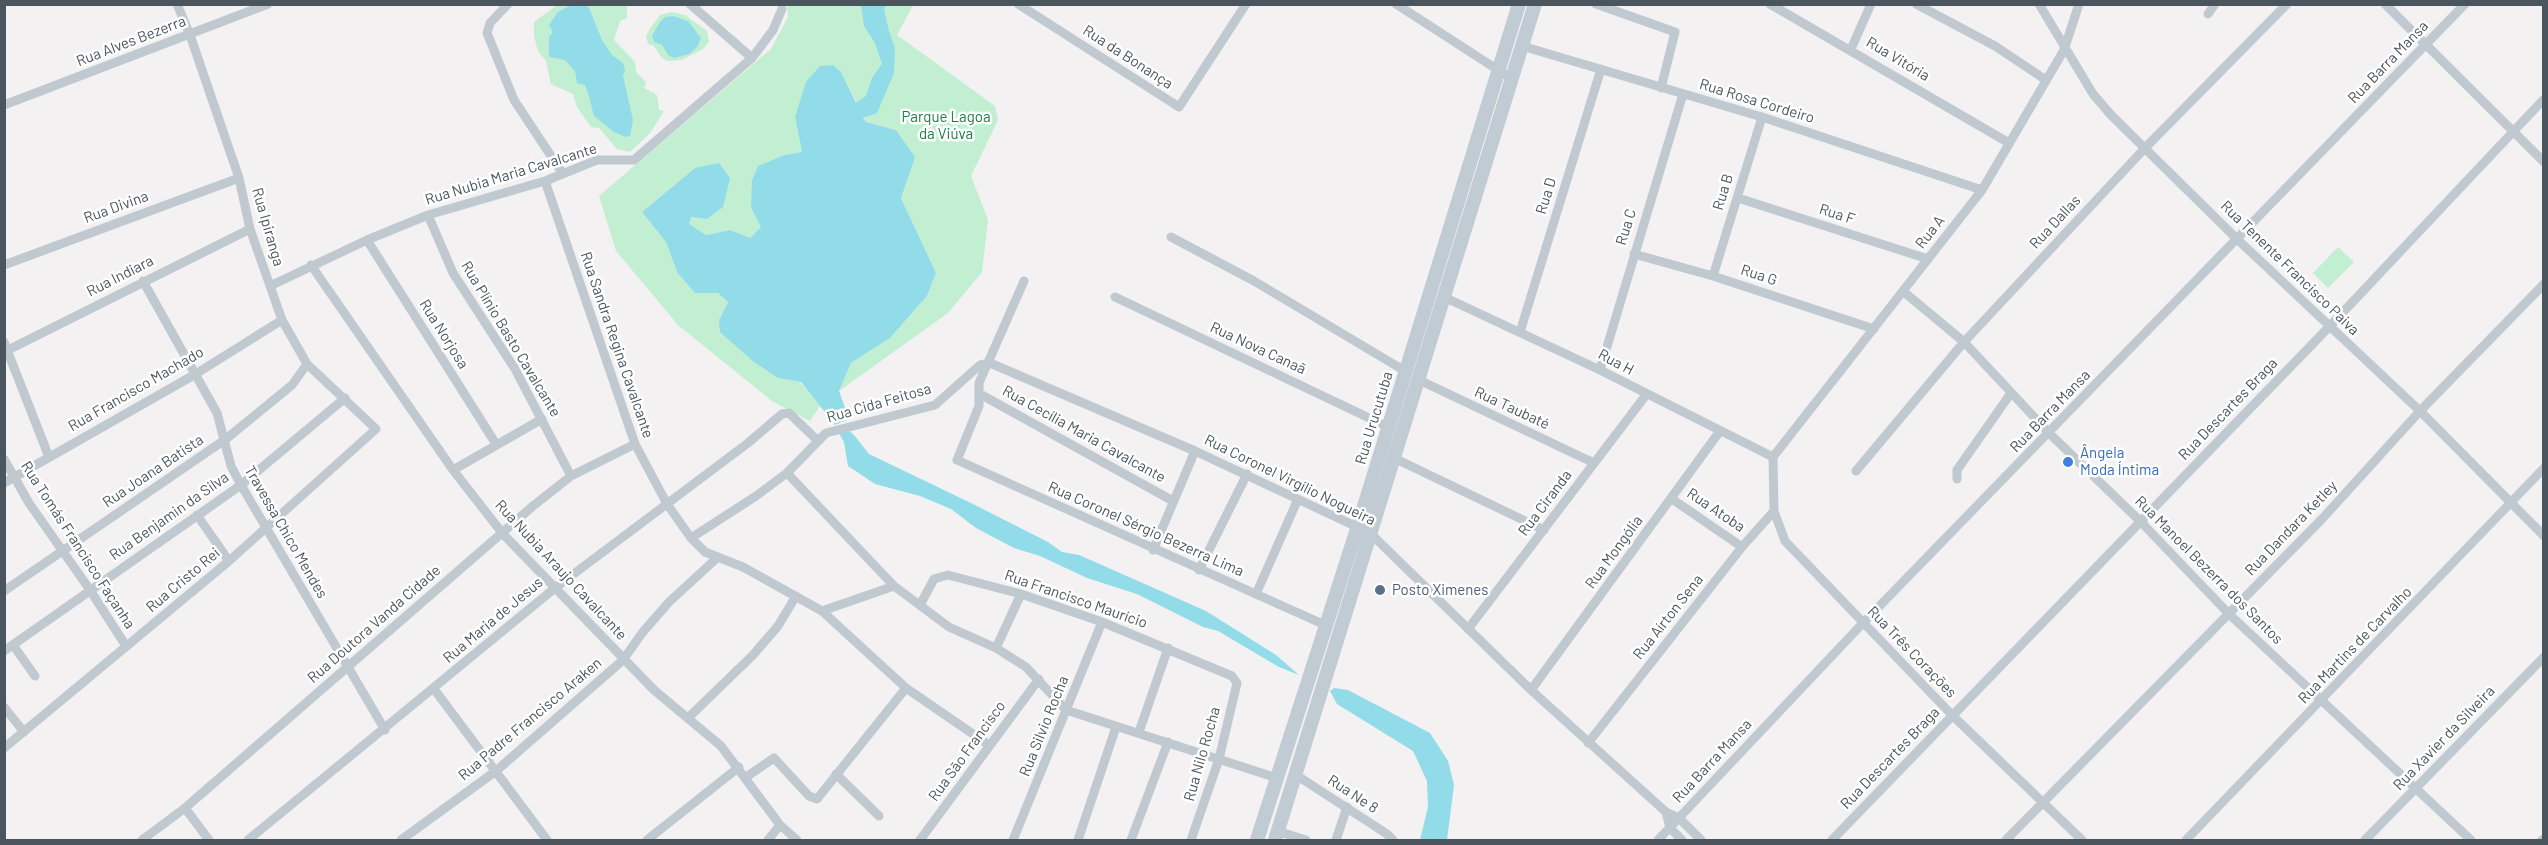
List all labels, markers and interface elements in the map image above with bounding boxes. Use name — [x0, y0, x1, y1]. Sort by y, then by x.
street label: Rua Alves Bezerra — [74, 12, 188, 70]
street label: Rua Barra Mansa — [2344, 17, 2432, 107]
street label: Rua da Bonança — [1080, 21, 1176, 93]
street label: Rua Vitória — [1863, 33, 1933, 85]
street label: Rua Rosa Cordeiro — [1697, 75, 1817, 127]
park label: Parque Lagoa da Viúva — [901, 108, 991, 143]
street label: Rua Nubia Maria Cavalcante — [423, 139, 599, 209]
street label: Rua B — [1709, 172, 1737, 212]
street label: Rua D — [1532, 176, 1560, 216]
street label: Rua Ipiranga — [248, 186, 288, 268]
street label: Rua Divina — [81, 187, 151, 227]
street label: Rua Dallas — [2026, 192, 2084, 252]
street label: Rua Tenente Francisco Paiva — [2217, 197, 2363, 339]
street label: Rua F — [1817, 200, 1857, 228]
street label: Rua C — [1612, 207, 1640, 247]
street label: Rua A — [1912, 212, 1948, 252]
street label: Rua Sandra Regina Cavalcante — [577, 250, 657, 440]
street label: Rua Indiara — [84, 252, 156, 300]
street label: Rua Plínio Basto Cavalcante — [457, 258, 565, 420]
street label: Rua G — [1739, 261, 1779, 289]
street label: Rua Norjosa — [416, 296, 472, 372]
street label: Rua Nova Canaã — [1207, 318, 1309, 378]
street label: Rua Francisco Machado — [65, 343, 207, 435]
street label: Rua H — [1595, 345, 1637, 379]
street label: Rua Descartes Braga — [2175, 354, 2281, 464]
street label: Rua Barra Mansa — [2006, 366, 2094, 456]
street label: Rua Urucutuba — [1351, 369, 1397, 467]
street label: Rua Cida Feitosa — [825, 380, 933, 426]
street label: Rua Cecília Maria Cavalcante — [999, 382, 1169, 486]
street label: Rua Taubaté — [1472, 383, 1552, 433]
street label: Rua Joana Batista — [99, 431, 207, 511]
street label: Rua Coronel Virgílio Nogueira — [1202, 431, 1378, 529]
place label: Ângela Moda Íntima — [2080, 444, 2159, 479]
marker: Ângela Moda Íntima — [2061, 455, 2075, 469]
street label: Rua Tomás Francisco Façanha — [17, 458, 139, 632]
street label: Travessa Chico Mendes — [241, 462, 331, 602]
street label: Rua Ciranda — [1514, 467, 1576, 539]
street label: Rua Benjamin da Silva — [106, 468, 232, 564]
street label: Rua Dandara Ketley — [2241, 477, 2341, 579]
street label: Rua Coronel Sérgio Bezerra Lima — [1045, 478, 1247, 580]
street label: Rua Atoba — [1684, 484, 1748, 536]
street label: Rua Manoel Bezerra dos Santos — [2131, 492, 2287, 648]
street label: Rua Nubia Araujo Cavalcante — [491, 496, 631, 644]
street label: Rua Mongólia — [1581, 512, 1647, 592]
street label: Rua Cristo Rei — [142, 544, 224, 616]
street label: Rua Doutora Vanda Cidade — [304, 561, 444, 687]
street label: Rua Francisco Maurício — [1002, 566, 1150, 632]
street label: Rua Aírton Sena — [1629, 571, 1707, 663]
street label: Rua Maria de Jesus — [440, 573, 546, 667]
place label: Posto Ximenes — [1392, 581, 1488, 599]
marker: Posto Ximenes — [1373, 583, 1387, 597]
street label: Rua Martins de Carvalho — [2295, 583, 2415, 707]
street label: Rua Três Corações — [1864, 602, 1960, 702]
street label: Rua Padre Francisco Araken — [455, 654, 605, 784]
street label: Rua Silvio Rocha — [1016, 673, 1072, 779]
street label: Rua Xavier da Silveira — [2390, 682, 2498, 794]
street label: Rua São Francisco — [925, 697, 1009, 805]
street label: Rua Descartes Braga — [1837, 703, 1943, 813]
street label: Rua Nilo Rocha — [1180, 705, 1224, 803]
street label: Rua Barra Mansa — [1669, 715, 1755, 807]
street label: Rua Ne 8 — [1324, 771, 1382, 817]

